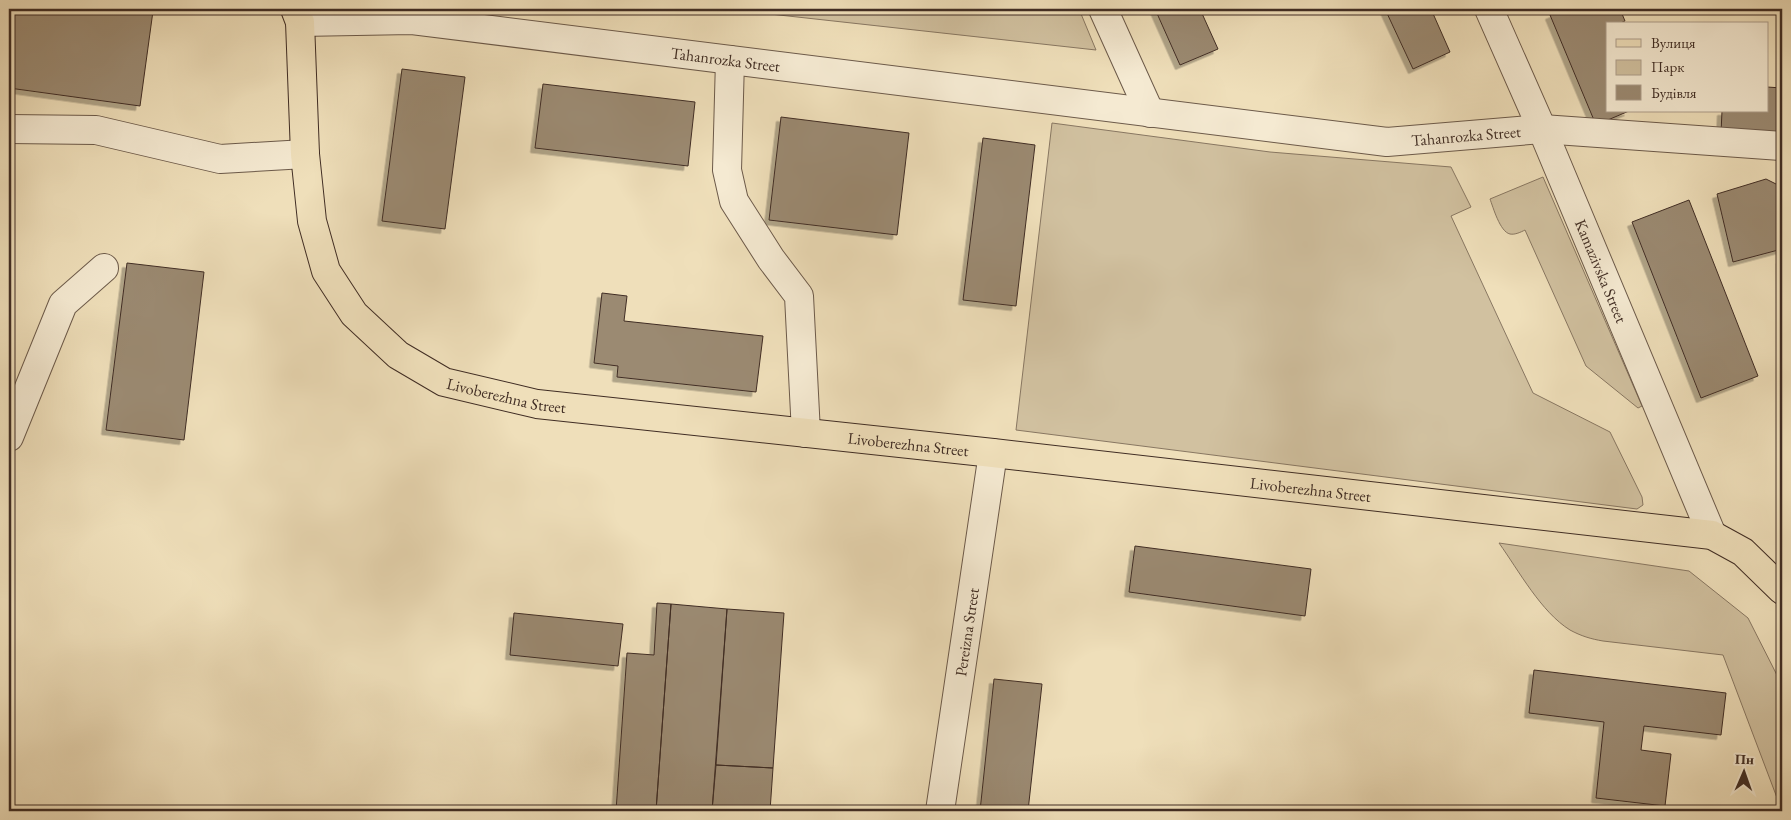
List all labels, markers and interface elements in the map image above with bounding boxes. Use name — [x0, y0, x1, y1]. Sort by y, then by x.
legend — [1606, 22, 1768, 112]
text: Вулиця — [1651, 33, 1696, 52]
street label: Tahanrozka Street — [670, 42, 781, 76]
text: Парк — [1651, 57, 1684, 76]
text: Будівля — [1651, 83, 1697, 102]
street label: Tahanrozka Street — [1410, 120, 1522, 150]
street label: Kamazivska Street — [1570, 216, 1632, 326]
street label: Livoberezhna Street — [445, 373, 567, 418]
street label: Livoberezhna Street — [847, 427, 970, 461]
street label: Livoberezhna Street — [1249, 472, 1372, 507]
street label: Pereizna Street — [950, 586, 983, 678]
north arrow — [1718, 748, 1768, 798]
text: Пн — [1735, 750, 1754, 768]

